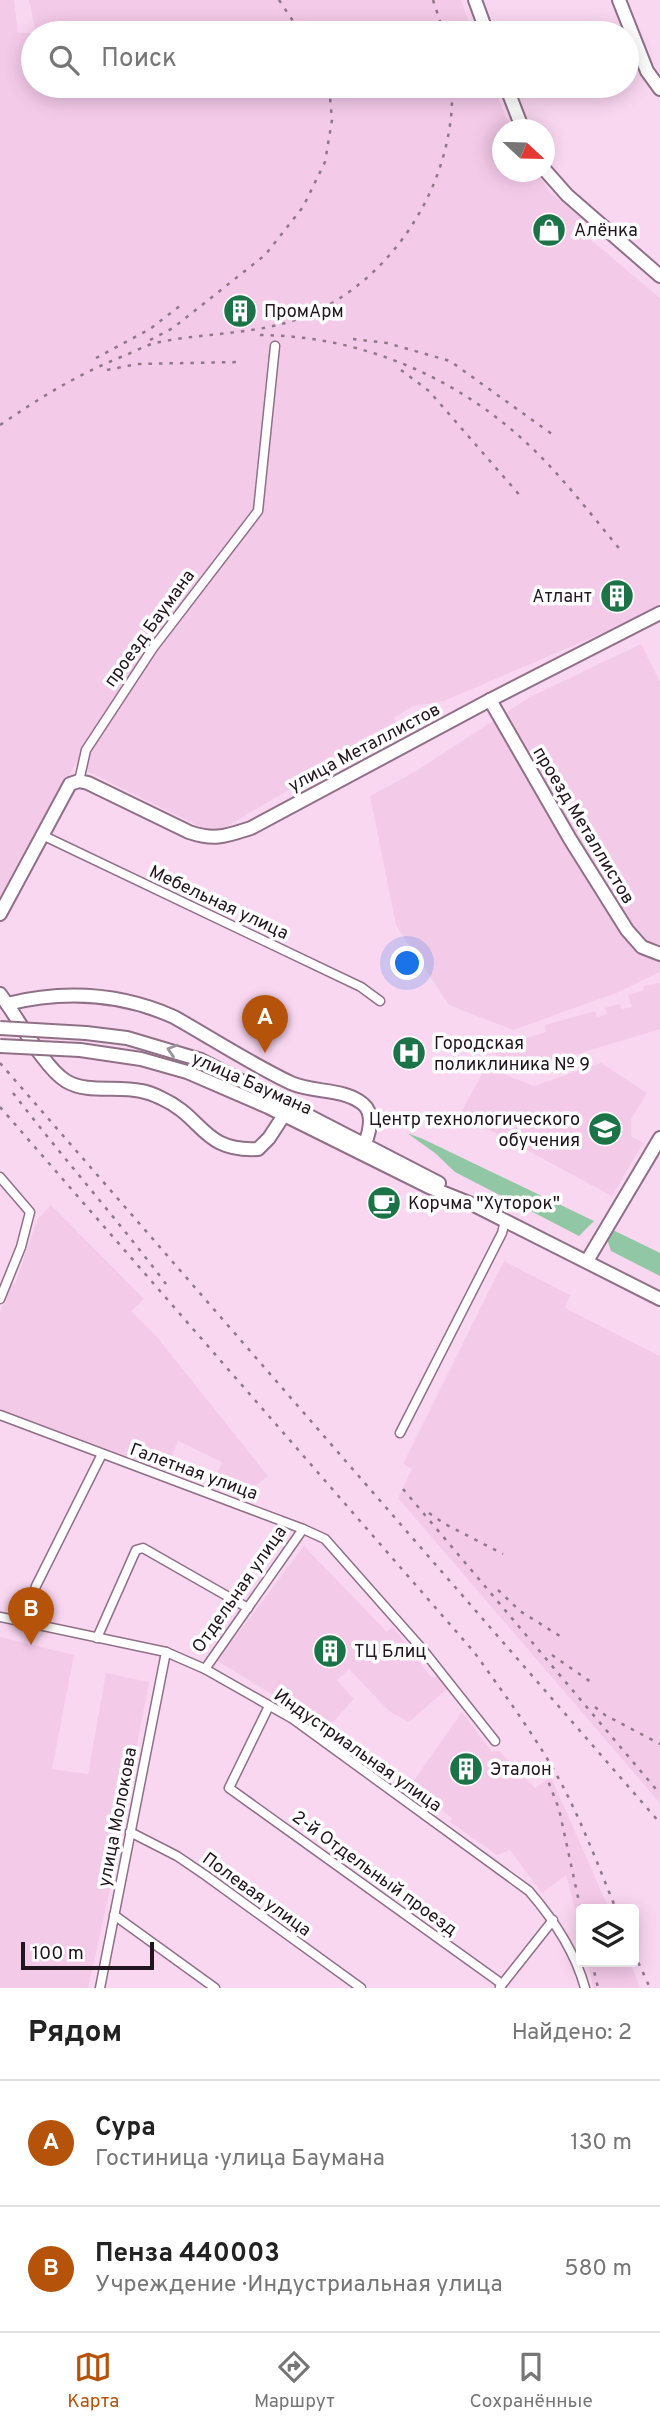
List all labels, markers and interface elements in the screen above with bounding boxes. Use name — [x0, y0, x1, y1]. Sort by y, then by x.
search box — [21, 21, 639, 98]
icon: search — [45, 41, 83, 79]
text: Поиск — [101, 43, 177, 76]
north arrow — [492, 119, 555, 182]
shop icon: Алёнка — [530, 211, 568, 249]
place label: Алёнка — [574, 220, 638, 243]
building icon: ПромАрм — [221, 292, 259, 330]
place label: ПромАрм — [264, 301, 344, 324]
street label: проезд Баумана — [100, 566, 201, 692]
building icon: Атлант — [598, 577, 636, 615]
place label: Атлант — [532, 586, 592, 609]
street label: улица Металлистов — [285, 699, 445, 798]
street label: проезд Металлистов — [527, 743, 639, 909]
street label: Мебельная улица — [145, 861, 292, 946]
your location — [390, 946, 424, 980]
pin: A — [242, 995, 288, 1053]
place label: Городская поликлиника № 9 — [434, 1033, 590, 1077]
hospital icon: Городская поликлиника № 9 — [390, 1034, 428, 1072]
one-way arrow — [166, 1044, 178, 1059]
street label: улица Баумана — [188, 1048, 315, 1121]
place label: Центр технологического обучения — [369, 1109, 580, 1153]
school or university icon: Центр технологического обучения — [586, 1110, 624, 1148]
cafe icon: Корчма "Хуторок" — [365, 1184, 403, 1222]
place label: Корчма "Хуторок" — [408, 1193, 560, 1216]
street label: Галетная улица — [126, 1439, 261, 1506]
street label: Отдельная улица — [188, 1522, 293, 1658]
pin: B — [8, 1587, 54, 1645]
building icon: ТЦ Блиц — [311, 1632, 349, 1670]
place label: ТЦ Блиц — [354, 1641, 427, 1664]
street label: Индустриальная улица — [269, 1685, 446, 1818]
street label: улица Молокова — [94, 1746, 143, 1889]
building icon: Эталон — [447, 1750, 485, 1788]
place label: Эталон — [490, 1759, 552, 1782]
street label: 2-й Отдельный проезд — [287, 1806, 461, 1942]
street label: Полевая улица — [197, 1848, 315, 1942]
map controls — [576, 1904, 639, 1967]
button: layers — [576, 1904, 639, 1967]
scale bar — [21, 1939, 154, 1971]
text: 100 m — [32, 1942, 84, 1966]
text: Рядом — [28, 2015, 122, 2052]
text: Найдено: 2 — [512, 2019, 632, 2048]
text: Сура — [95, 2112, 156, 2145]
text: A — [43, 2129, 59, 2158]
text: 130 m — [570, 2129, 632, 2158]
text: Гостиница · улица Баумана — [95, 2145, 385, 2174]
text: Пенза 440003 — [95, 2238, 280, 2271]
text: B — [43, 2255, 59, 2284]
text: 580 m — [564, 2255, 632, 2284]
text: Учреждение · Индустриальная улица — [95, 2271, 503, 2300]
tab: Карта — [67, 2348, 119, 2414]
tab: Маршрут — [254, 2348, 335, 2414]
tab: Сохранённые — [469, 2348, 593, 2414]

